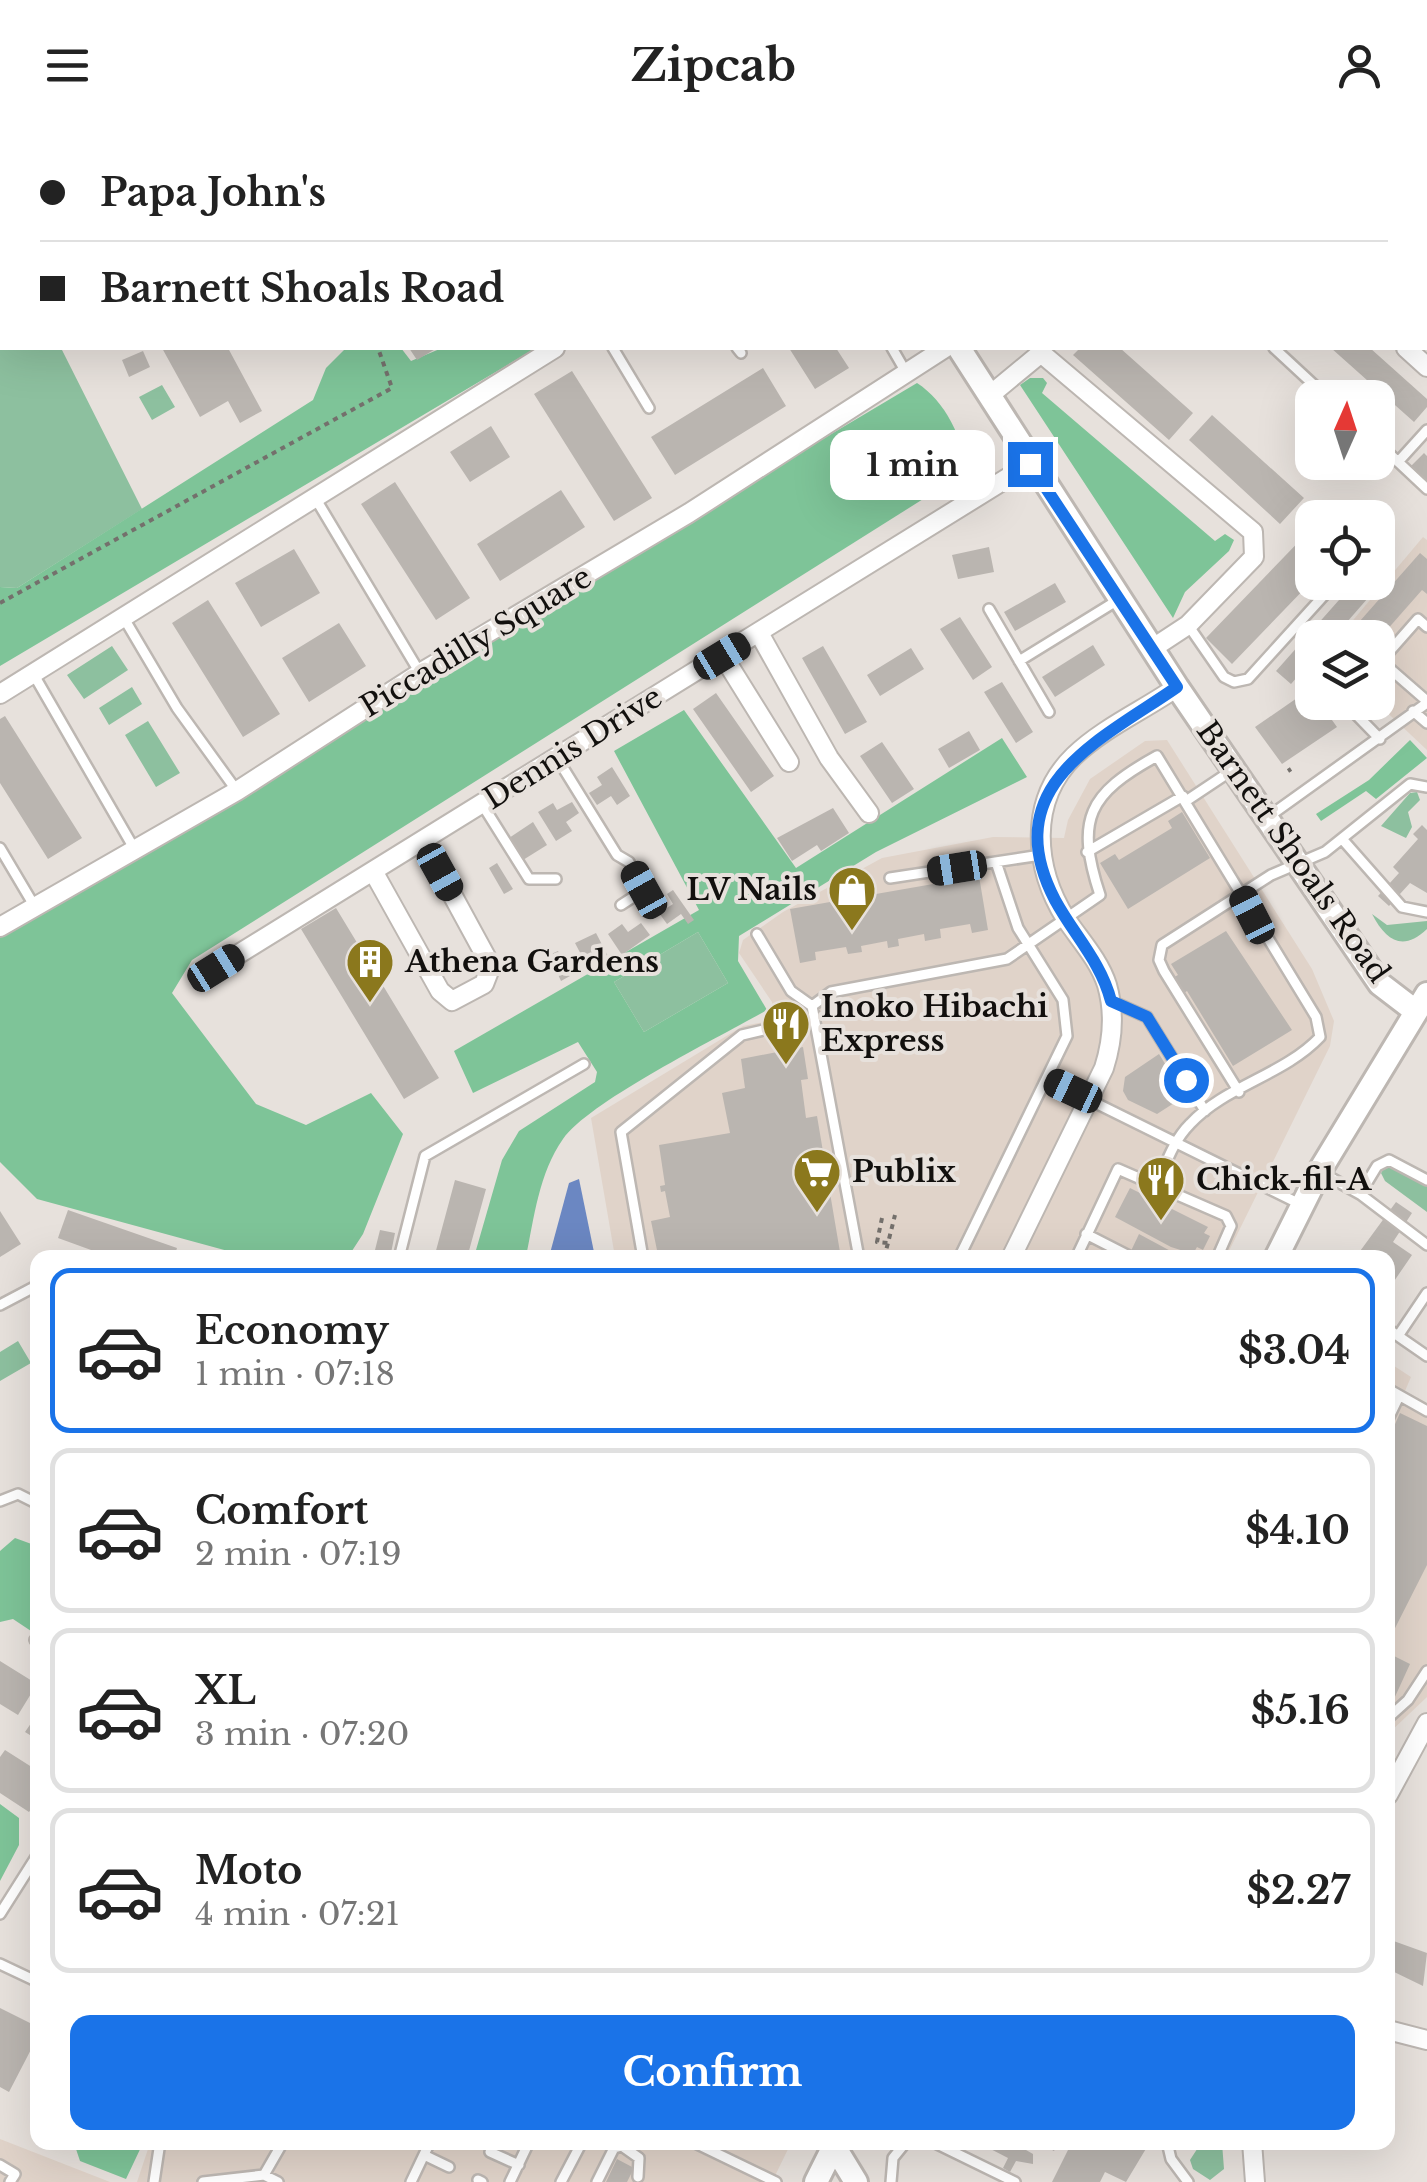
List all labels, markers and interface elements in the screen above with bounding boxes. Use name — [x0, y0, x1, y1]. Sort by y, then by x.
text: Zipcab — [631, 37, 796, 93]
icon: menu — [40, 38, 95, 93]
icon: person — [1332, 38, 1387, 93]
text: Papa John's — [100, 169, 326, 216]
text: Barnett Shoals Road — [100, 265, 504, 312]
north arrow — [1295, 380, 1395, 480]
map controls — [1295, 380, 1395, 720]
callout: 1 min — [830, 429, 995, 499]
route end — [1008, 442, 1053, 487]
text: 1 min — [866, 445, 959, 485]
button: locate — [1295, 500, 1395, 600]
street label: Piccadilly Square — [353, 558, 598, 725]
button: layers — [1295, 620, 1395, 720]
car — [689, 628, 755, 684]
street label: Dennis Drive — [477, 678, 669, 817]
street label: Barnett Shoals Road — [1189, 714, 1398, 990]
car — [412, 838, 468, 906]
car — [925, 848, 989, 888]
car — [616, 856, 672, 924]
shop icon: LV Nails — [826, 864, 878, 932]
place label: LV Nails — [686, 871, 817, 908]
car — [1225, 881, 1279, 949]
building icon: Athena Gardens — [344, 936, 396, 1004]
car — [183, 939, 249, 997]
place label: Athena Gardens — [404, 943, 659, 980]
place label: Inoko Hibachi Express — [821, 988, 1048, 1059]
restaurant icon: Inoko Hibachi Express — [760, 998, 812, 1066]
route start — [1164, 1058, 1209, 1103]
car — [1039, 1065, 1107, 1117]
supermarket icon: Publix — [791, 1146, 843, 1214]
place label: Publix — [852, 1153, 956, 1190]
restaurant icon: Chick-fil-A — [1135, 1154, 1187, 1222]
place label: Chick-fil-A — [1196, 1161, 1373, 1198]
icon: car — [75, 1306, 165, 1396]
text: Economy — [195, 1307, 389, 1354]
text: $3.04 — [1238, 1327, 1350, 1374]
text: 1 min · 07:18 — [195, 1354, 395, 1394]
icon: car — [75, 1486, 165, 1576]
text: Comfort — [195, 1487, 368, 1534]
text: $4.10 — [1245, 1507, 1350, 1554]
text: 2 min · 07:19 — [195, 1534, 402, 1574]
icon: car — [75, 1666, 165, 1756]
text: XL — [195, 1667, 256, 1714]
text: $5.16 — [1251, 1687, 1350, 1734]
text: 3 min · 07:20 — [195, 1714, 409, 1754]
icon: car — [75, 1846, 165, 1936]
text: Moto — [195, 1847, 302, 1894]
text: $2.27 — [1247, 1867, 1350, 1914]
text: 4 min · 07:21 — [195, 1894, 400, 1934]
button: Confirm — [70, 2015, 1355, 2130]

